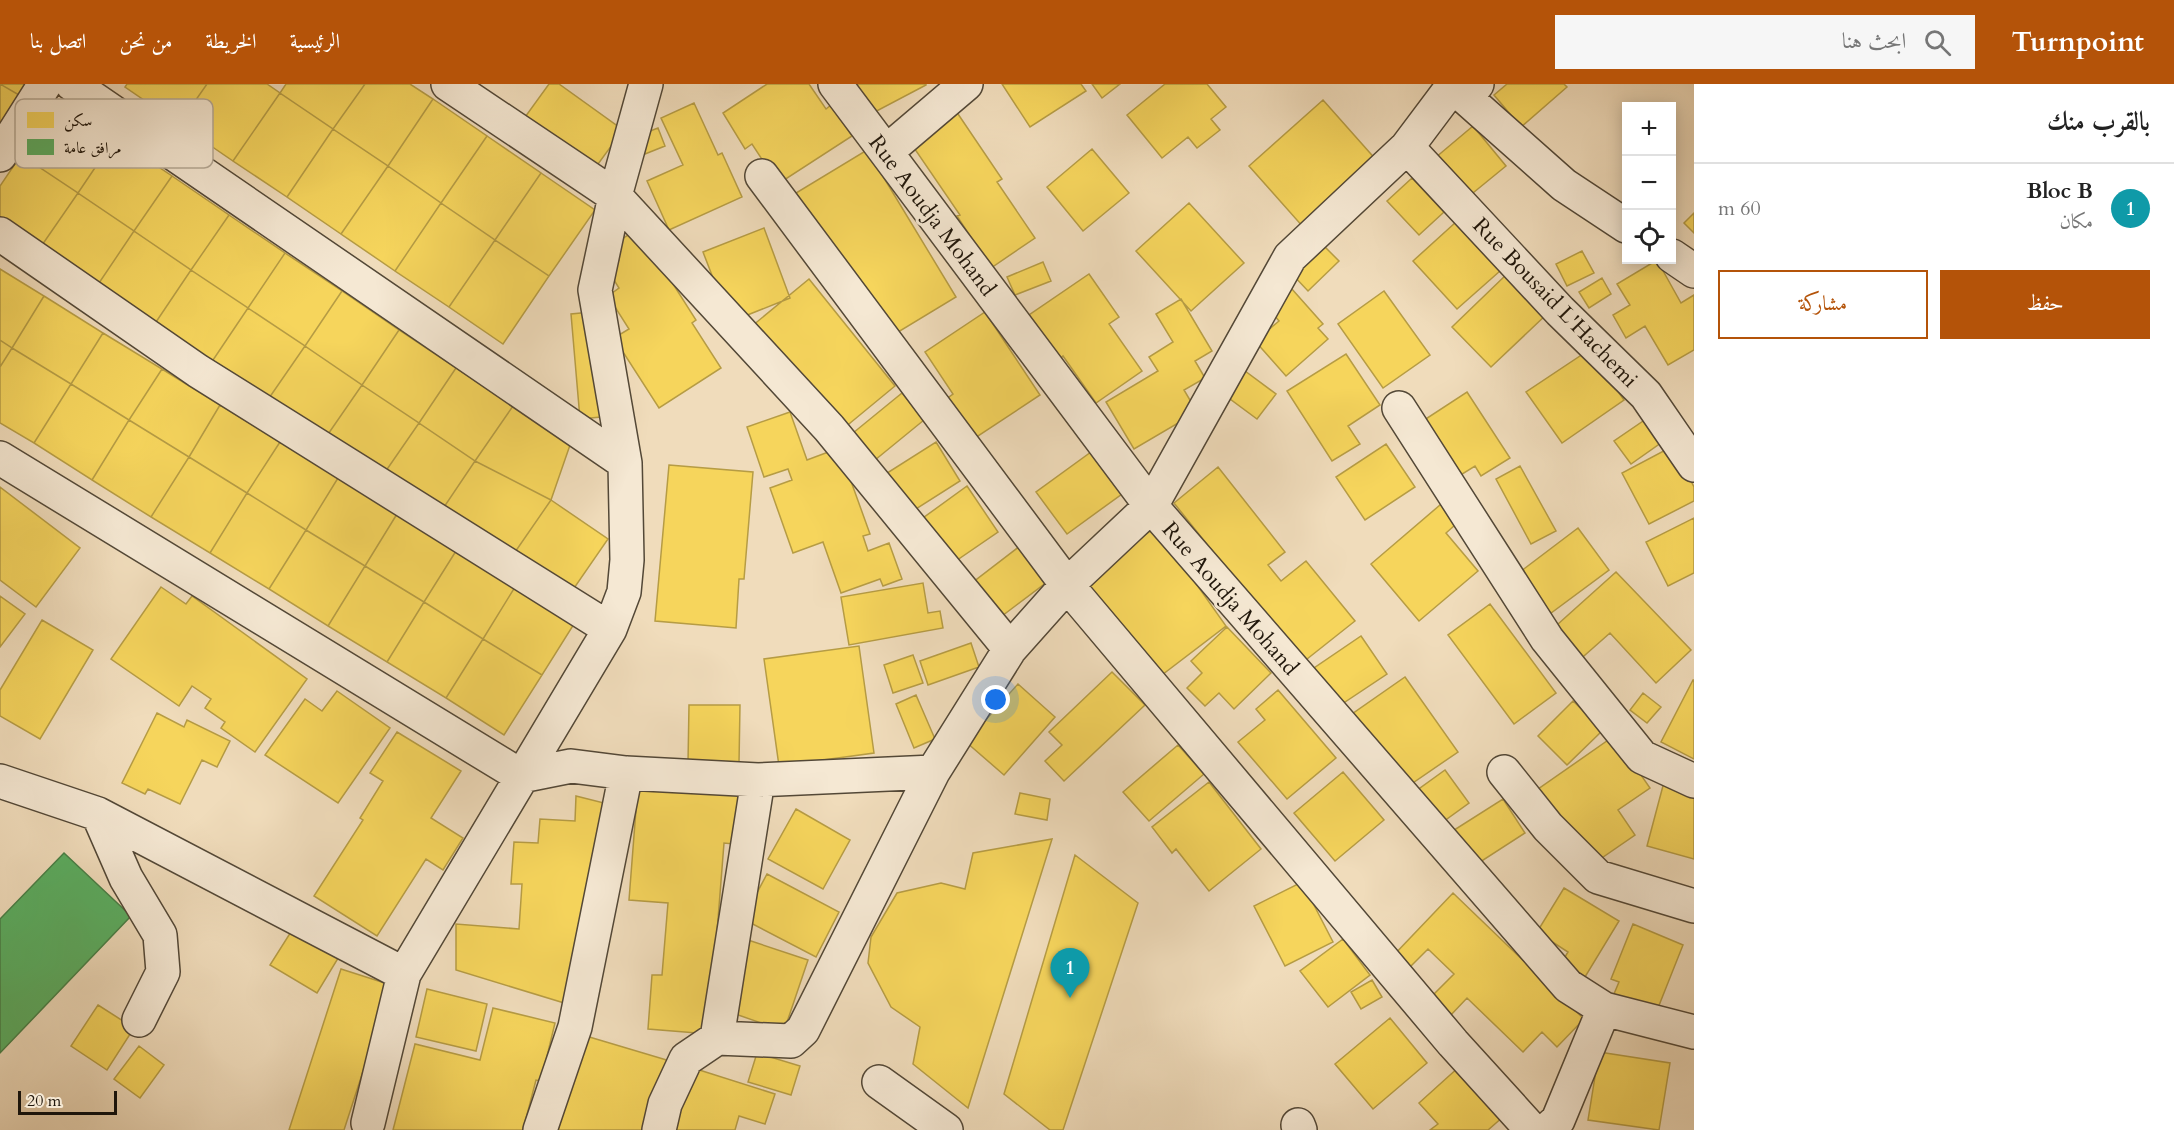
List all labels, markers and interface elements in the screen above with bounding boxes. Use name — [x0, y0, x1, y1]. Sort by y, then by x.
search box — [1555, 15, 1975, 69]
text: Turnpoint — [2011, 23, 2144, 61]
text: ابحث هنا — [1842, 26, 1906, 56]
icon: search — [1921, 26, 1954, 59]
text: اتصل بنا — [30, 27, 86, 56]
text: من نحن — [119, 27, 173, 56]
text: الخريطة — [206, 27, 257, 56]
text: الرئيسية — [290, 27, 340, 56]
legend — [15, 99, 213, 168]
map controls — [1622, 102, 1676, 264]
button: + — [1622, 102, 1676, 156]
text: بالقرب منك — [2047, 104, 2150, 139]
text: سكن — [64, 110, 92, 132]
street label: Rue Aoudja Mohand — [862, 129, 1003, 303]
text: مرافق عامة — [64, 137, 122, 159]
button: − — [1622, 156, 1676, 210]
text: Bloc B — [2026, 176, 2093, 206]
text: 60 m — [1718, 195, 1761, 222]
text: 1 — [2125, 195, 2136, 222]
text: مكان — [2059, 208, 2093, 235]
button: locate — [1622, 210, 1676, 264]
street label: Rue Bousaid L'Hachemi — [1466, 211, 1645, 394]
button: مشاركة — [1718, 270, 1928, 339]
button: حفظ — [1940, 270, 2150, 339]
street label: Rue Aoudja Mohand — [1155, 515, 1306, 682]
your location — [981, 685, 1010, 714]
pin: 1 — [1050, 948, 1090, 998]
scale bar — [18, 1088, 117, 1116]
text: 20 m — [27, 1090, 61, 1112]

